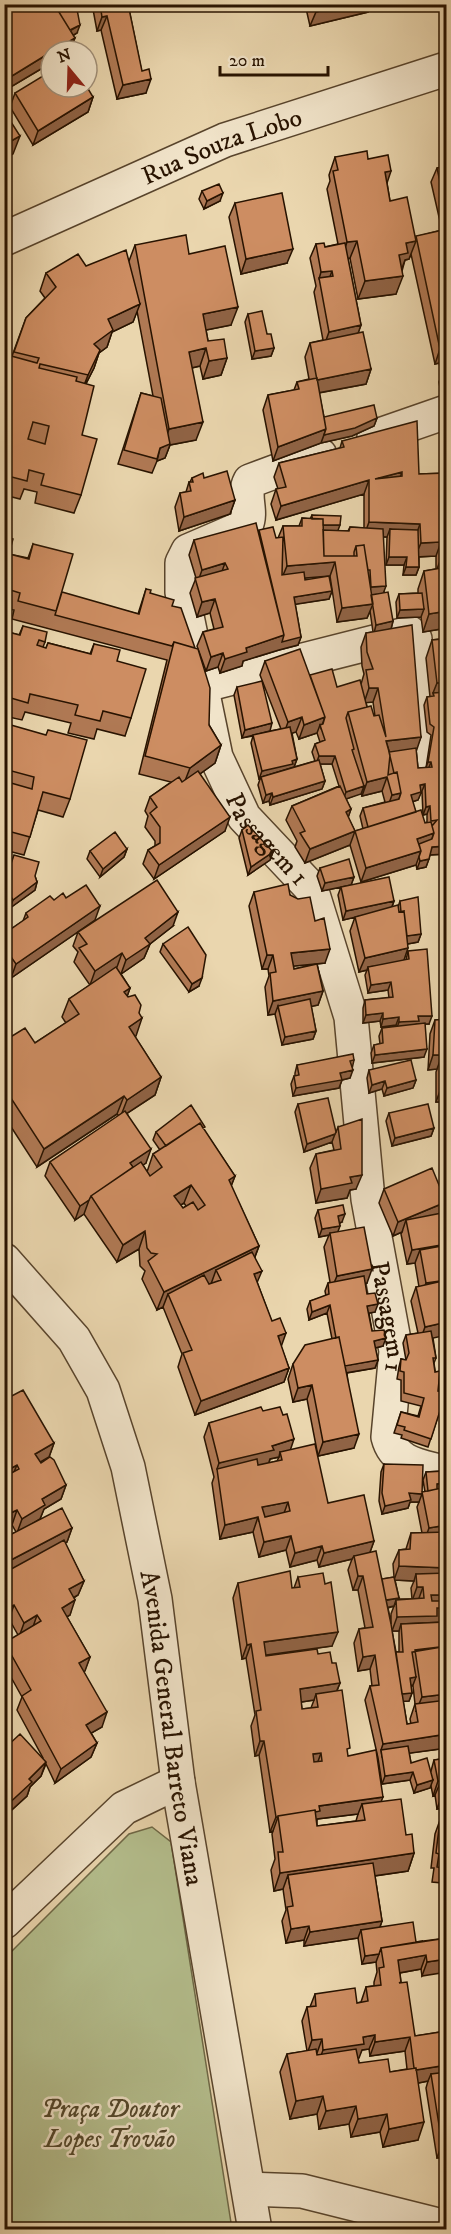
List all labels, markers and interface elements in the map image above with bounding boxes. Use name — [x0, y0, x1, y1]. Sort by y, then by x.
north arrow — [39, 39, 99, 99]
scale bar — [220, 39, 328, 77]
text: N — [55, 44, 74, 67]
text: 20 m — [229, 50, 265, 72]
street label: Rua Souza Lobo — [137, 101, 306, 193]
street label: Passagem 1 — [217, 788, 315, 893]
street label: Passagem 1 — [362, 1259, 412, 1374]
street label: Avenida General Barreto Viana — [132, 1567, 211, 1888]
park label: Praça Doutor Lopes Trovão — [41, 2093, 181, 2156]

